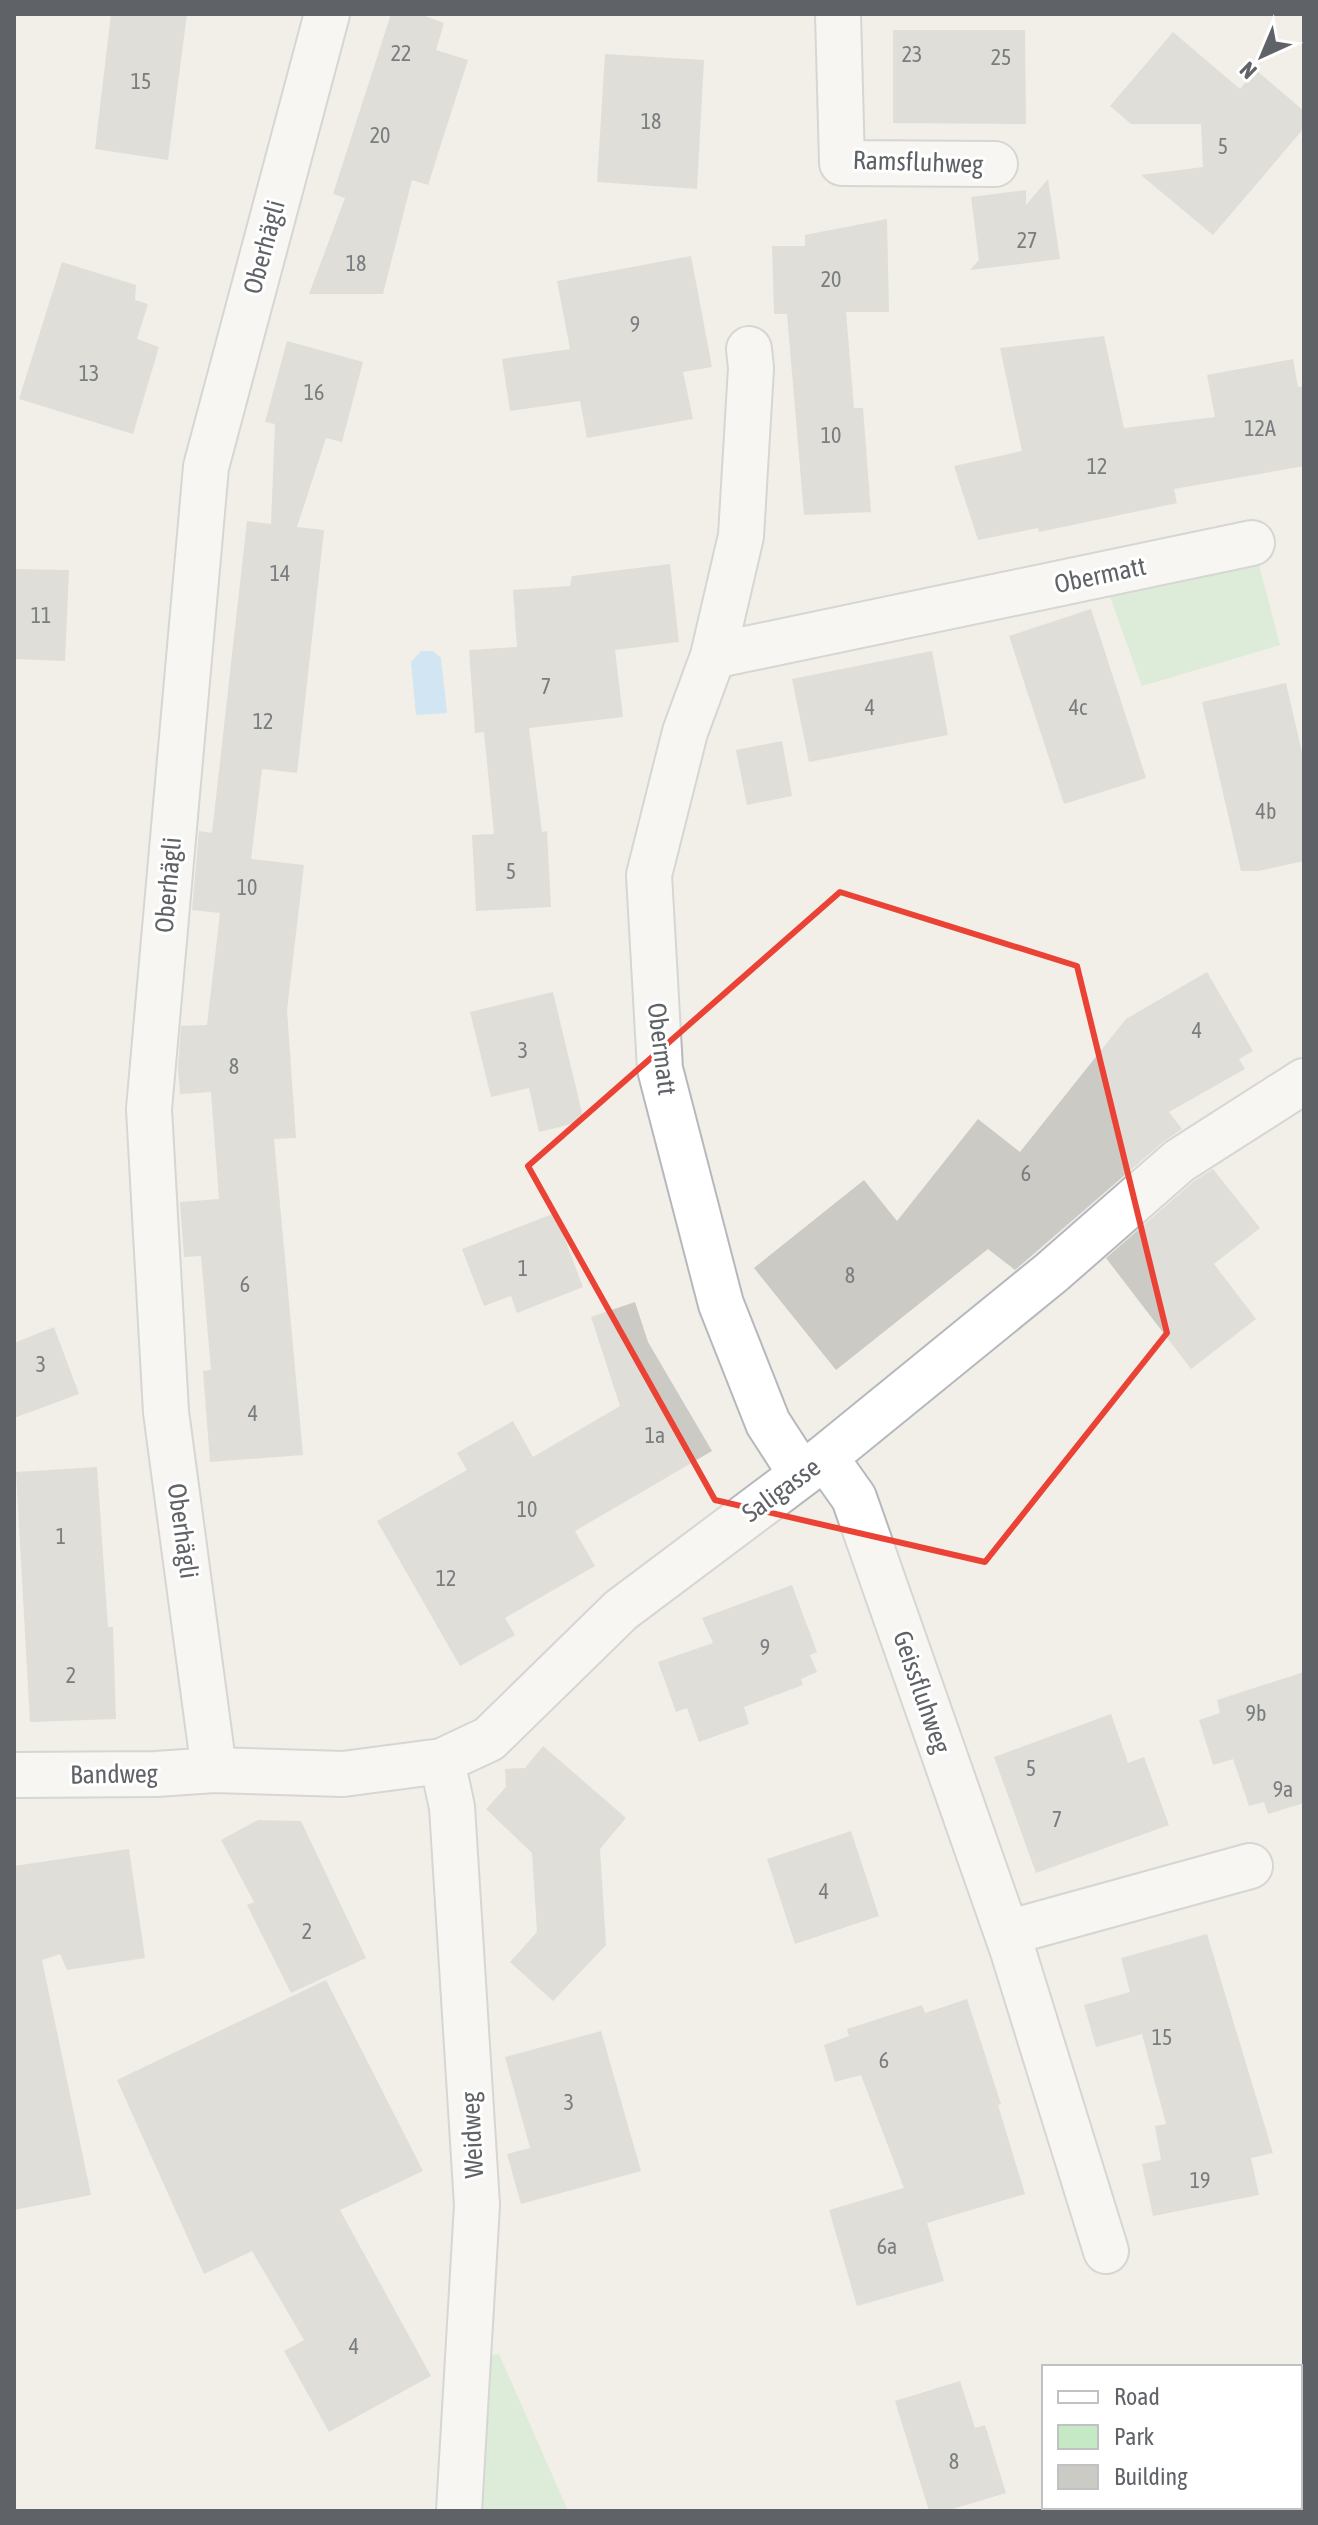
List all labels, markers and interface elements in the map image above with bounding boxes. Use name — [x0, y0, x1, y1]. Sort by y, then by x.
north arrow — [1222, 16, 1302, 96]
house number: 22 — [391, 40, 411, 66]
house number: 23 — [902, 41, 922, 67]
house number: 25 — [991, 44, 1011, 70]
text: N — [1234, 57, 1262, 84]
house number: 15 — [131, 68, 151, 94]
house number: 18 — [641, 108, 661, 134]
house number: 20 — [370, 122, 390, 148]
house number: 5 — [1218, 133, 1228, 159]
street label: Ramsfluhweg — [852, 145, 985, 179]
street label: Oberhägli — [237, 197, 291, 297]
house number: 27 — [1017, 227, 1037, 253]
house number: 18 — [346, 250, 366, 276]
house number: 20 — [821, 266, 841, 292]
house number: 9 — [630, 311, 640, 337]
house number: 13 — [79, 360, 99, 386]
house number: 16 — [304, 379, 324, 405]
house number: 12A — [1244, 415, 1276, 441]
house number: 10 — [821, 422, 841, 448]
house number: 12 — [1087, 453, 1107, 479]
street label: Obermatt — [1052, 551, 1148, 599]
house number: 14 — [270, 560, 290, 586]
house number: 11 — [31, 602, 51, 628]
house number: 7 — [541, 673, 551, 699]
house number: 4 — [865, 694, 875, 720]
house number: 4c — [1069, 694, 1088, 720]
house number: 12 — [253, 708, 273, 734]
house number: 4b — [1256, 798, 1276, 824]
street label: Oberhägli — [149, 836, 187, 934]
house number: 5 — [506, 858, 516, 884]
house number: 10 — [237, 874, 257, 900]
street label: Obermatt — [641, 1001, 683, 1097]
house number: 4 — [1192, 1017, 1202, 1043]
house number: 3 — [518, 1037, 528, 1063]
house number: 8 — [229, 1053, 239, 1079]
house number: 6 — [1021, 1160, 1031, 1186]
house number: 1 — [518, 1255, 528, 1281]
house number: 8 — [845, 1262, 855, 1288]
house number: 6 — [240, 1271, 250, 1297]
house number: 3 — [36, 1351, 46, 1377]
house number: 4 — [248, 1400, 258, 1426]
house number: 1a — [645, 1422, 665, 1448]
street label: Saligasse — [736, 1452, 826, 1528]
street label: Oberhägli — [161, 1482, 205, 1580]
house number: 10 — [517, 1496, 537, 1522]
house number: 1 — [56, 1523, 66, 1549]
house number: 12 — [436, 1565, 456, 1591]
street label: Geissfluhweg — [887, 1627, 957, 1758]
house number: 9 — [760, 1634, 770, 1660]
house number: 2 — [66, 1662, 76, 1688]
house number: 9b — [1246, 1700, 1266, 1726]
house number: 5 — [1026, 1755, 1036, 1781]
street label: Bandweg — [70, 1758, 159, 1790]
house number: 9a — [1273, 1776, 1293, 1802]
house number: 7 — [1052, 1806, 1062, 1832]
house number: 4 — [819, 1878, 829, 1904]
house number: 2 — [302, 1918, 312, 1944]
house number: 15 — [1152, 2024, 1172, 2050]
house number: 6 — [879, 2047, 889, 2073]
house number: 3 — [564, 2089, 574, 2115]
street label: Weidweg — [455, 2090, 489, 2179]
house number: 19 — [1190, 2167, 1210, 2193]
house number: 6a — [877, 2233, 897, 2259]
house number: 4 — [349, 2333, 359, 2359]
legend — [1042, 2365, 1302, 2509]
text: Road — [1114, 2383, 1160, 2410]
text: Park — [1114, 2423, 1155, 2450]
house number: 8 — [949, 2448, 959, 2474]
text: Building — [1114, 2463, 1188, 2490]

